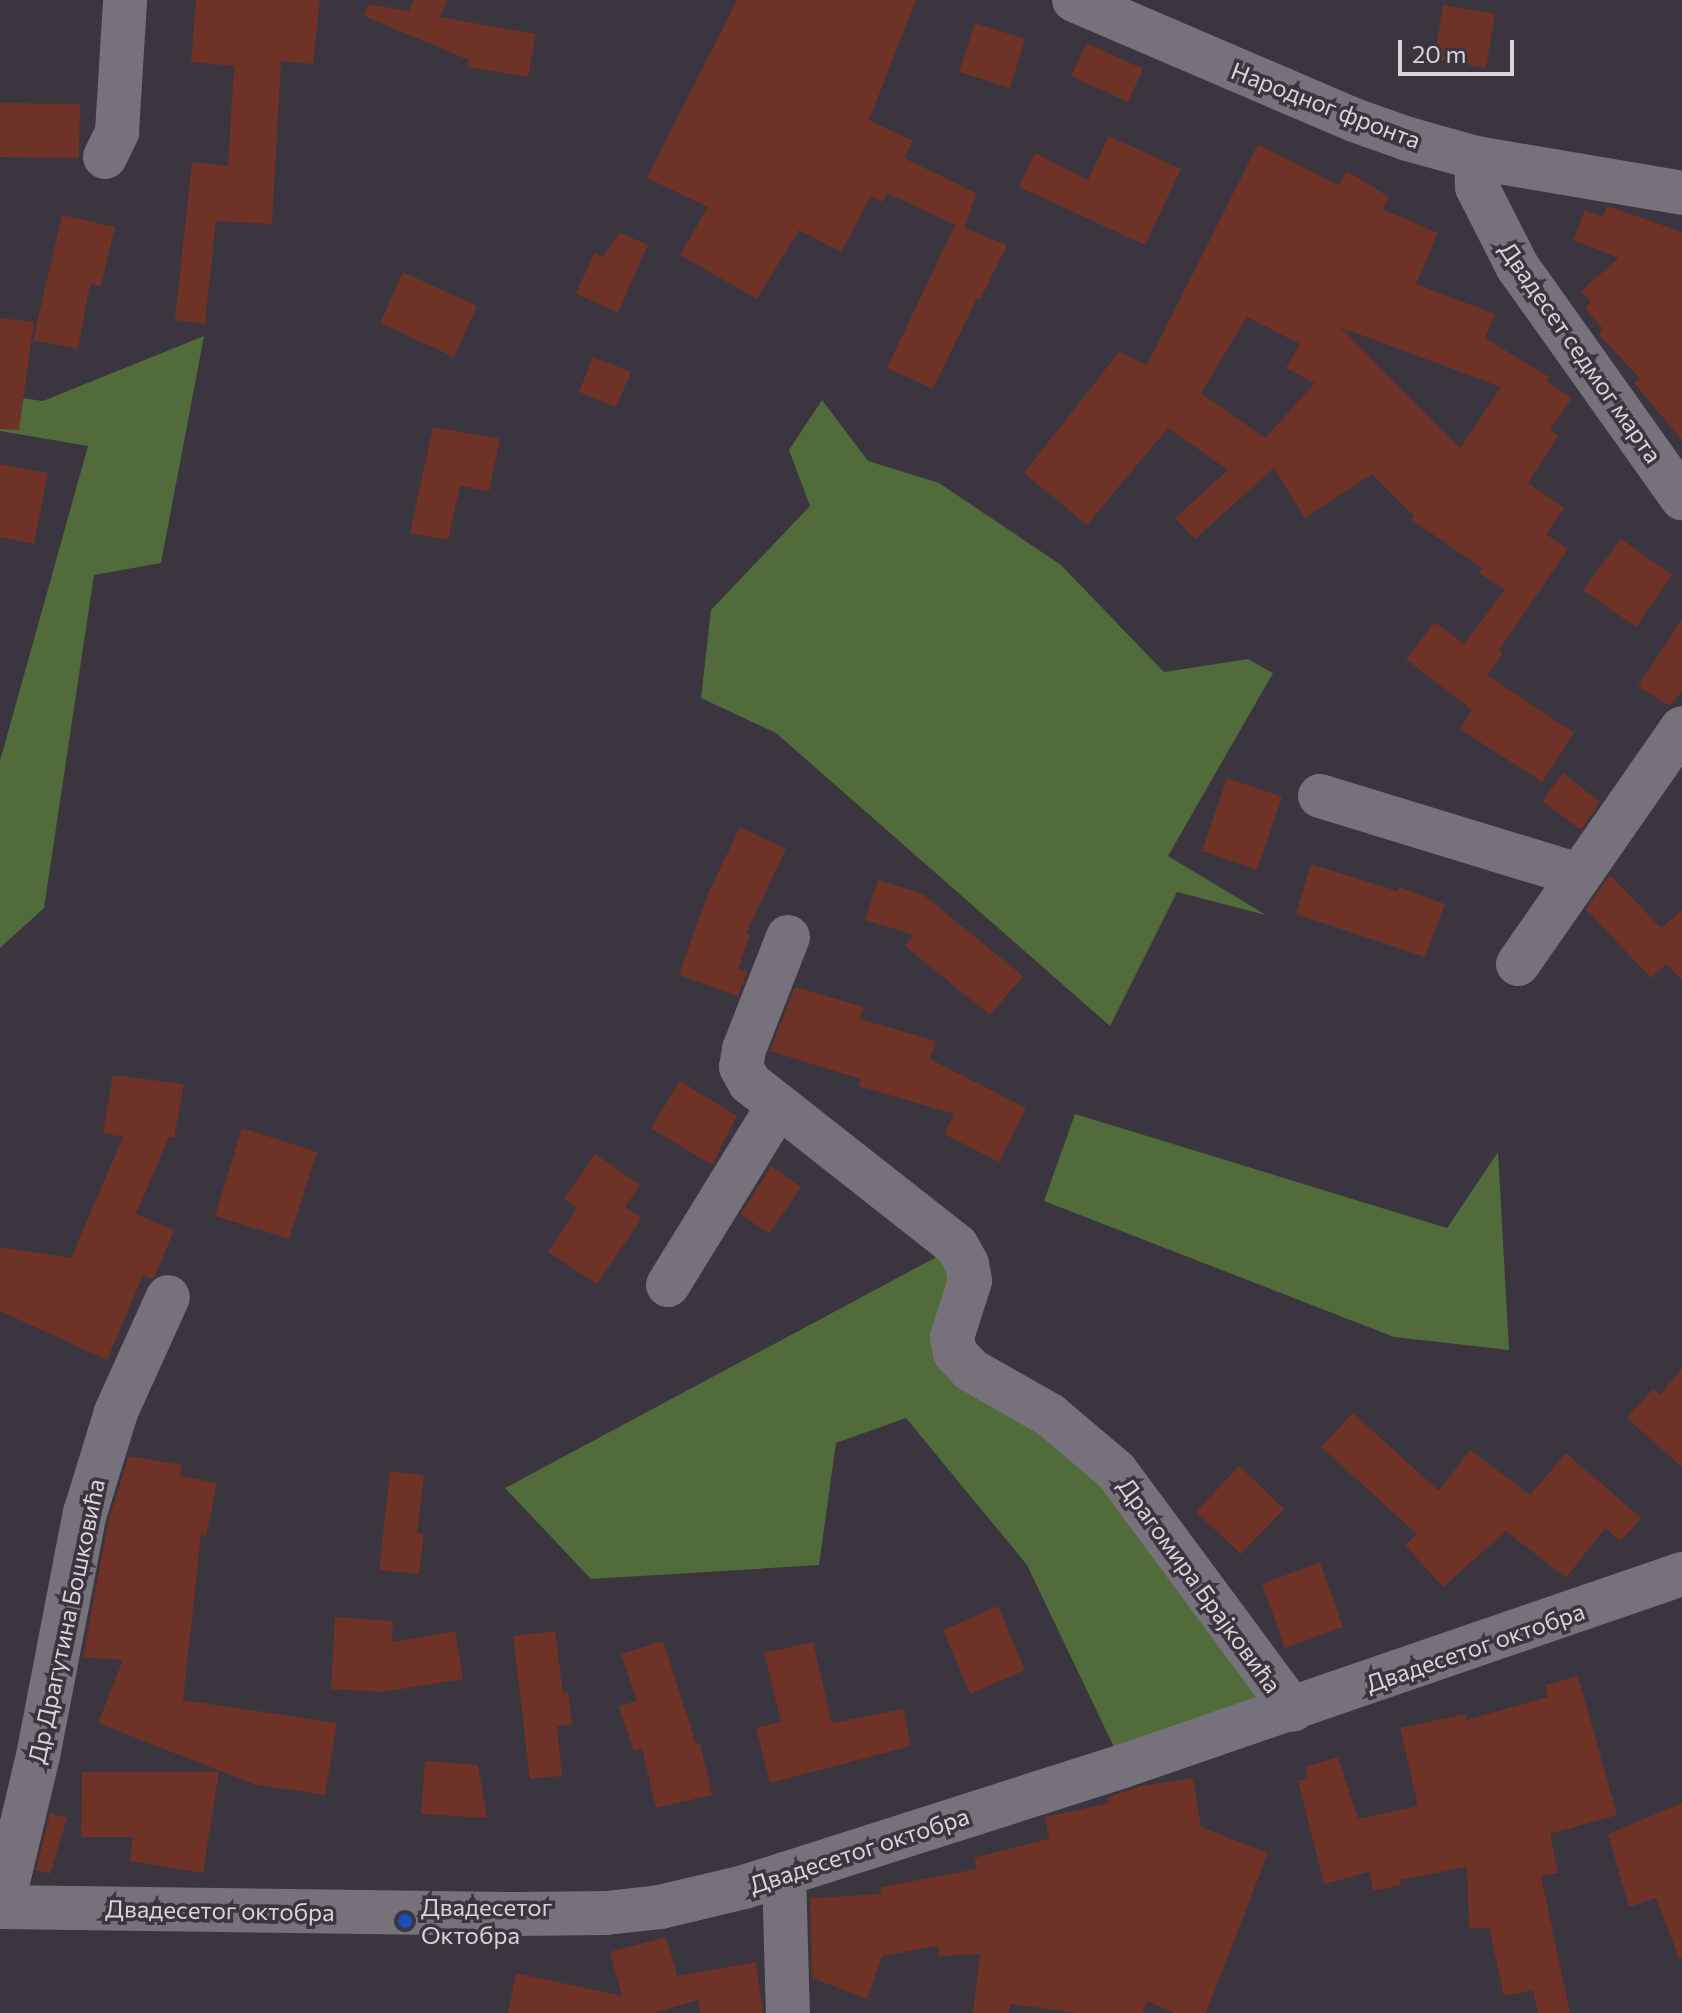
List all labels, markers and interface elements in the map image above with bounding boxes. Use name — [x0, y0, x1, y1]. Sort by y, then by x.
scale bar — [1402, 24, 1518, 74]
text: 20 m — [1412, 39, 1466, 68]
street label: Народног фронта — [1227, 56, 1425, 154]
street label: Двадесет седмог марта — [1494, 236, 1668, 468]
street label: Драгомира Брајковића — [1112, 1472, 1288, 1698]
street label: Др Драгутина Бошковића — [22, 1476, 110, 1766]
street label: Двадесетог октобра — [1362, 1596, 1588, 1698]
street label: Двадесетог октобра — [745, 1801, 973, 1899]
place label: Двадесетог Октобра — [421, 1893, 552, 1949]
street label: Двадесетог октобра — [105, 1894, 335, 1926]
marker: Двадесетог Октобра — [396, 1912, 414, 1930]

